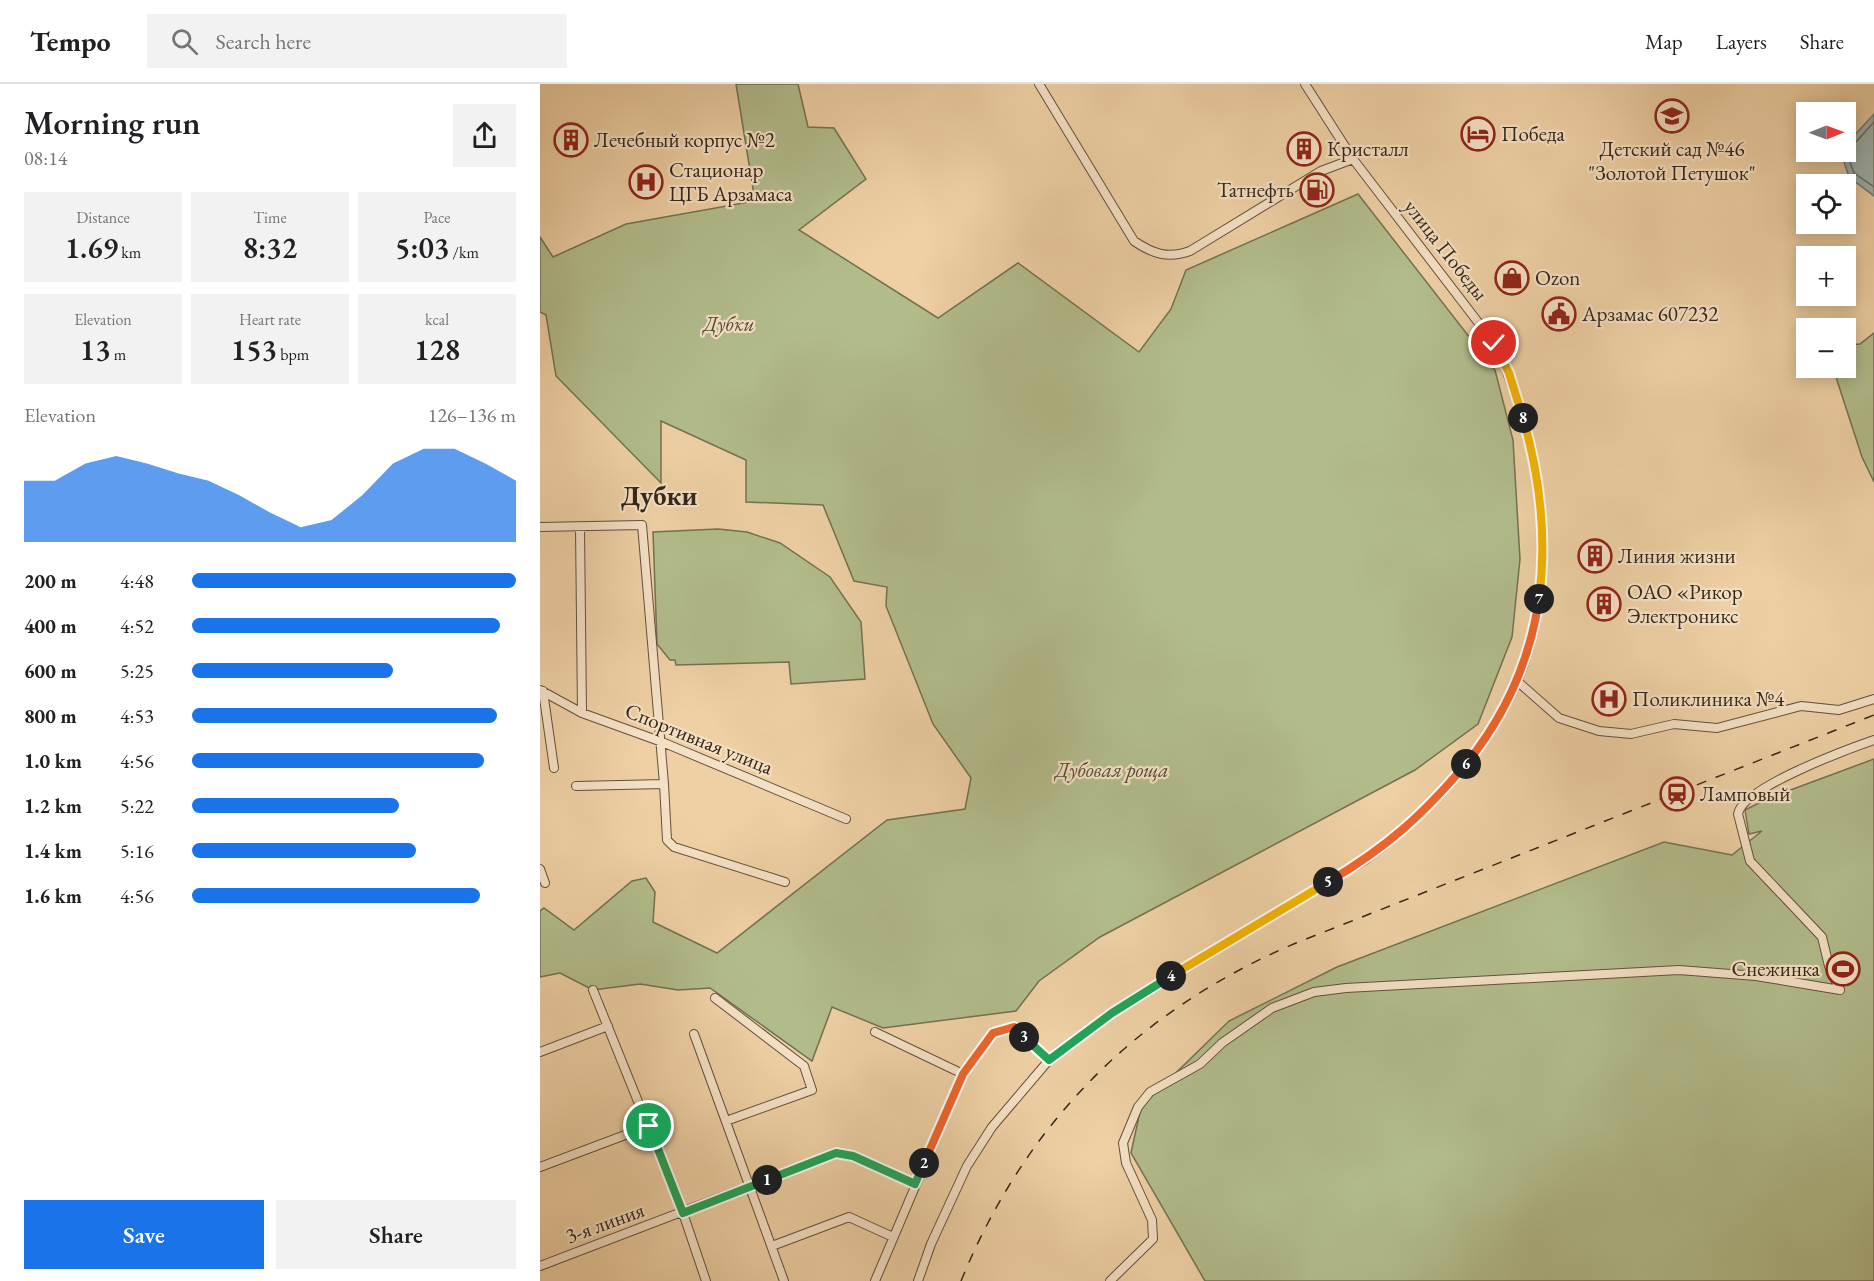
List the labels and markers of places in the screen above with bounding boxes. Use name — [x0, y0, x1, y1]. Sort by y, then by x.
school or university icon: Детский сад №46 "Золотой Петушок" — [1654, 98, 1690, 134]
hotel icon: Победа — [1460, 116, 1496, 152]
place label: Победа — [1501, 120, 1565, 147]
building icon: Лечебный корпус №2 — [553, 122, 589, 158]
place label: Лечебный корпус №2 — [594, 126, 775, 153]
building icon: Кристалл — [1286, 131, 1322, 167]
place label: Кристалл — [1327, 135, 1409, 162]
place label: Детский сад №46 "Золотой Петушок" — [1588, 135, 1756, 186]
place label: Стационар ЦГБ Арзамаса — [669, 156, 793, 207]
hospital icon: Стационар ЦГБ Арзамаса — [628, 164, 664, 200]
fuel station icon: Татнефть — [1299, 172, 1335, 208]
place label: Татнефть — [1217, 176, 1294, 203]
shop icon: Ozon — [1494, 260, 1530, 296]
place label: Ozon — [1535, 264, 1580, 291]
public building icon: Арзамас 607232 — [1541, 296, 1577, 332]
place label: Арзамас 607232 — [1581, 300, 1718, 327]
pin — [1468, 317, 1519, 368]
pin: 8 — [1508, 403, 1538, 433]
building icon: Линия жизни — [1577, 538, 1613, 574]
place label: Линия жизни — [1618, 542, 1736, 569]
place label: ОАО «Рикор Электроникс — [1627, 578, 1743, 629]
pin: 7 — [1524, 584, 1554, 614]
building icon: ОАО «Рикор Электроникс — [1586, 586, 1622, 622]
hospital icon: Поликлиника №4 — [1591, 681, 1627, 717]
place label: Поликлиника №4 — [1632, 685, 1785, 712]
pin: 6 — [1451, 749, 1481, 779]
station icon: Ламповый — [1659, 776, 1695, 812]
place label: Ламповый — [1700, 780, 1790, 807]
pin: 5 — [1313, 867, 1343, 897]
sports icon: Снежинка — [1825, 951, 1861, 987]
place label: Снежинка — [1731, 955, 1821, 982]
pin: 4 — [1156, 961, 1186, 991]
pin: 3 — [1009, 1022, 1039, 1052]
pin — [623, 1100, 674, 1151]
pin: 2 — [909, 1148, 939, 1178]
pin: 1 — [752, 1165, 782, 1195]

